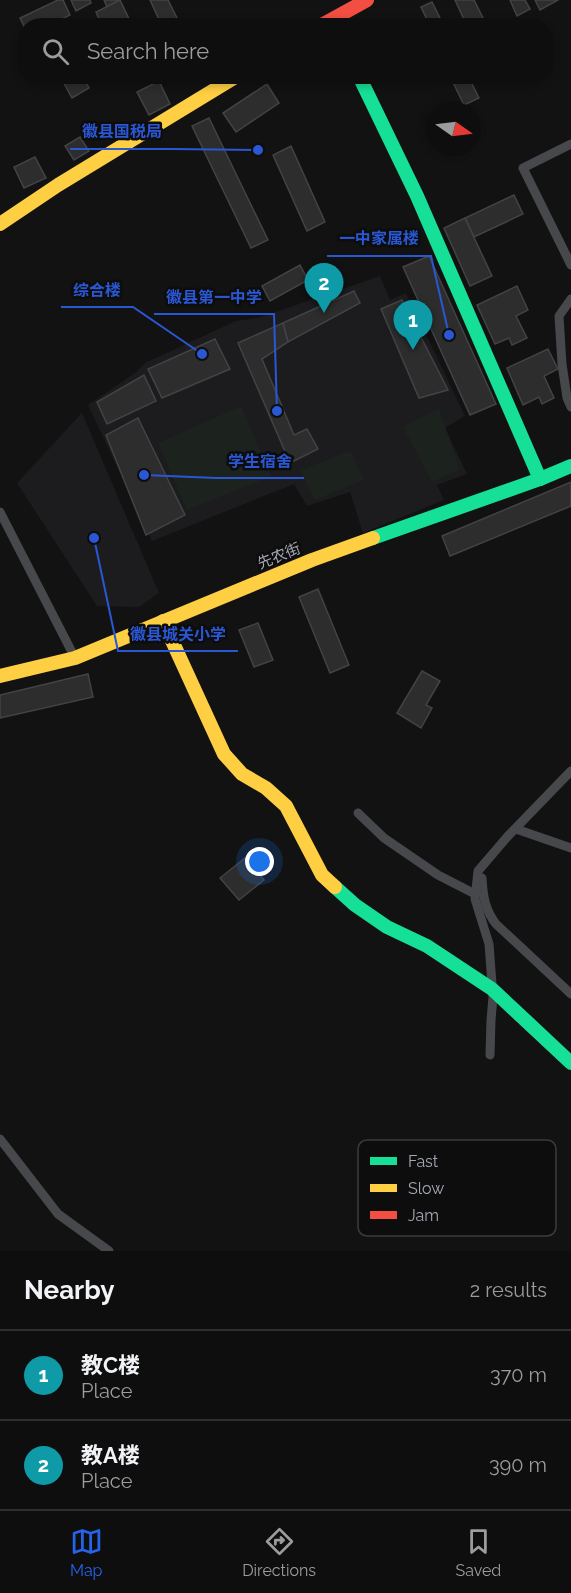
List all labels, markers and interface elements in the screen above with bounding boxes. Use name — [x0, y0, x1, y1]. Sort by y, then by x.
search box — [18, 18, 553, 84]
icon: search — [39, 35, 72, 68]
text: Search here — [87, 38, 209, 64]
north arrow — [427, 102, 481, 156]
callout: 徽县国税局 — [70, 115, 174, 149]
text: 徽县国税局 — [82, 122, 162, 141]
callout: 一中家属楼 — [327, 222, 431, 256]
text: 一中家属楼 — [339, 229, 419, 248]
pin: 2 — [304, 264, 344, 313]
callout: 综合楼 — [61, 273, 133, 307]
callout: 徽县第一中学 — [154, 280, 274, 314]
text: 综合楼 — [73, 281, 121, 300]
text: 徽县第一中学 — [166, 288, 262, 307]
pin: 1 — [394, 300, 432, 350]
callout: 学生宿舍 — [216, 444, 304, 478]
text: 学生宿舍 — [228, 452, 292, 471]
street label: 先农街 — [255, 539, 303, 573]
callout: 徽县城关小学 — [118, 617, 238, 651]
text: 徽县城关小学 — [130, 625, 226, 644]
your location — [245, 847, 274, 876]
legend — [358, 1140, 556, 1236]
text: Fast — [408, 1152, 439, 1171]
text: Slow — [408, 1179, 444, 1198]
text: Jam — [408, 1206, 439, 1225]
text: Nearby — [24, 1275, 114, 1305]
text: 2 results — [470, 1278, 547, 1302]
text: 教C楼 — [81, 1352, 140, 1378]
text: 1 — [39, 1363, 48, 1387]
text: 370 m — [490, 1363, 547, 1387]
text: Place — [81, 1379, 132, 1403]
text: 教A楼 — [81, 1442, 140, 1468]
text: 2 — [38, 1453, 49, 1477]
text: 390 m — [489, 1453, 547, 1477]
text: Place — [81, 1469, 132, 1493]
tab: Map — [70, 1525, 103, 1580]
tab: Directions — [242, 1525, 316, 1580]
tab: Saved — [455, 1525, 501, 1580]

